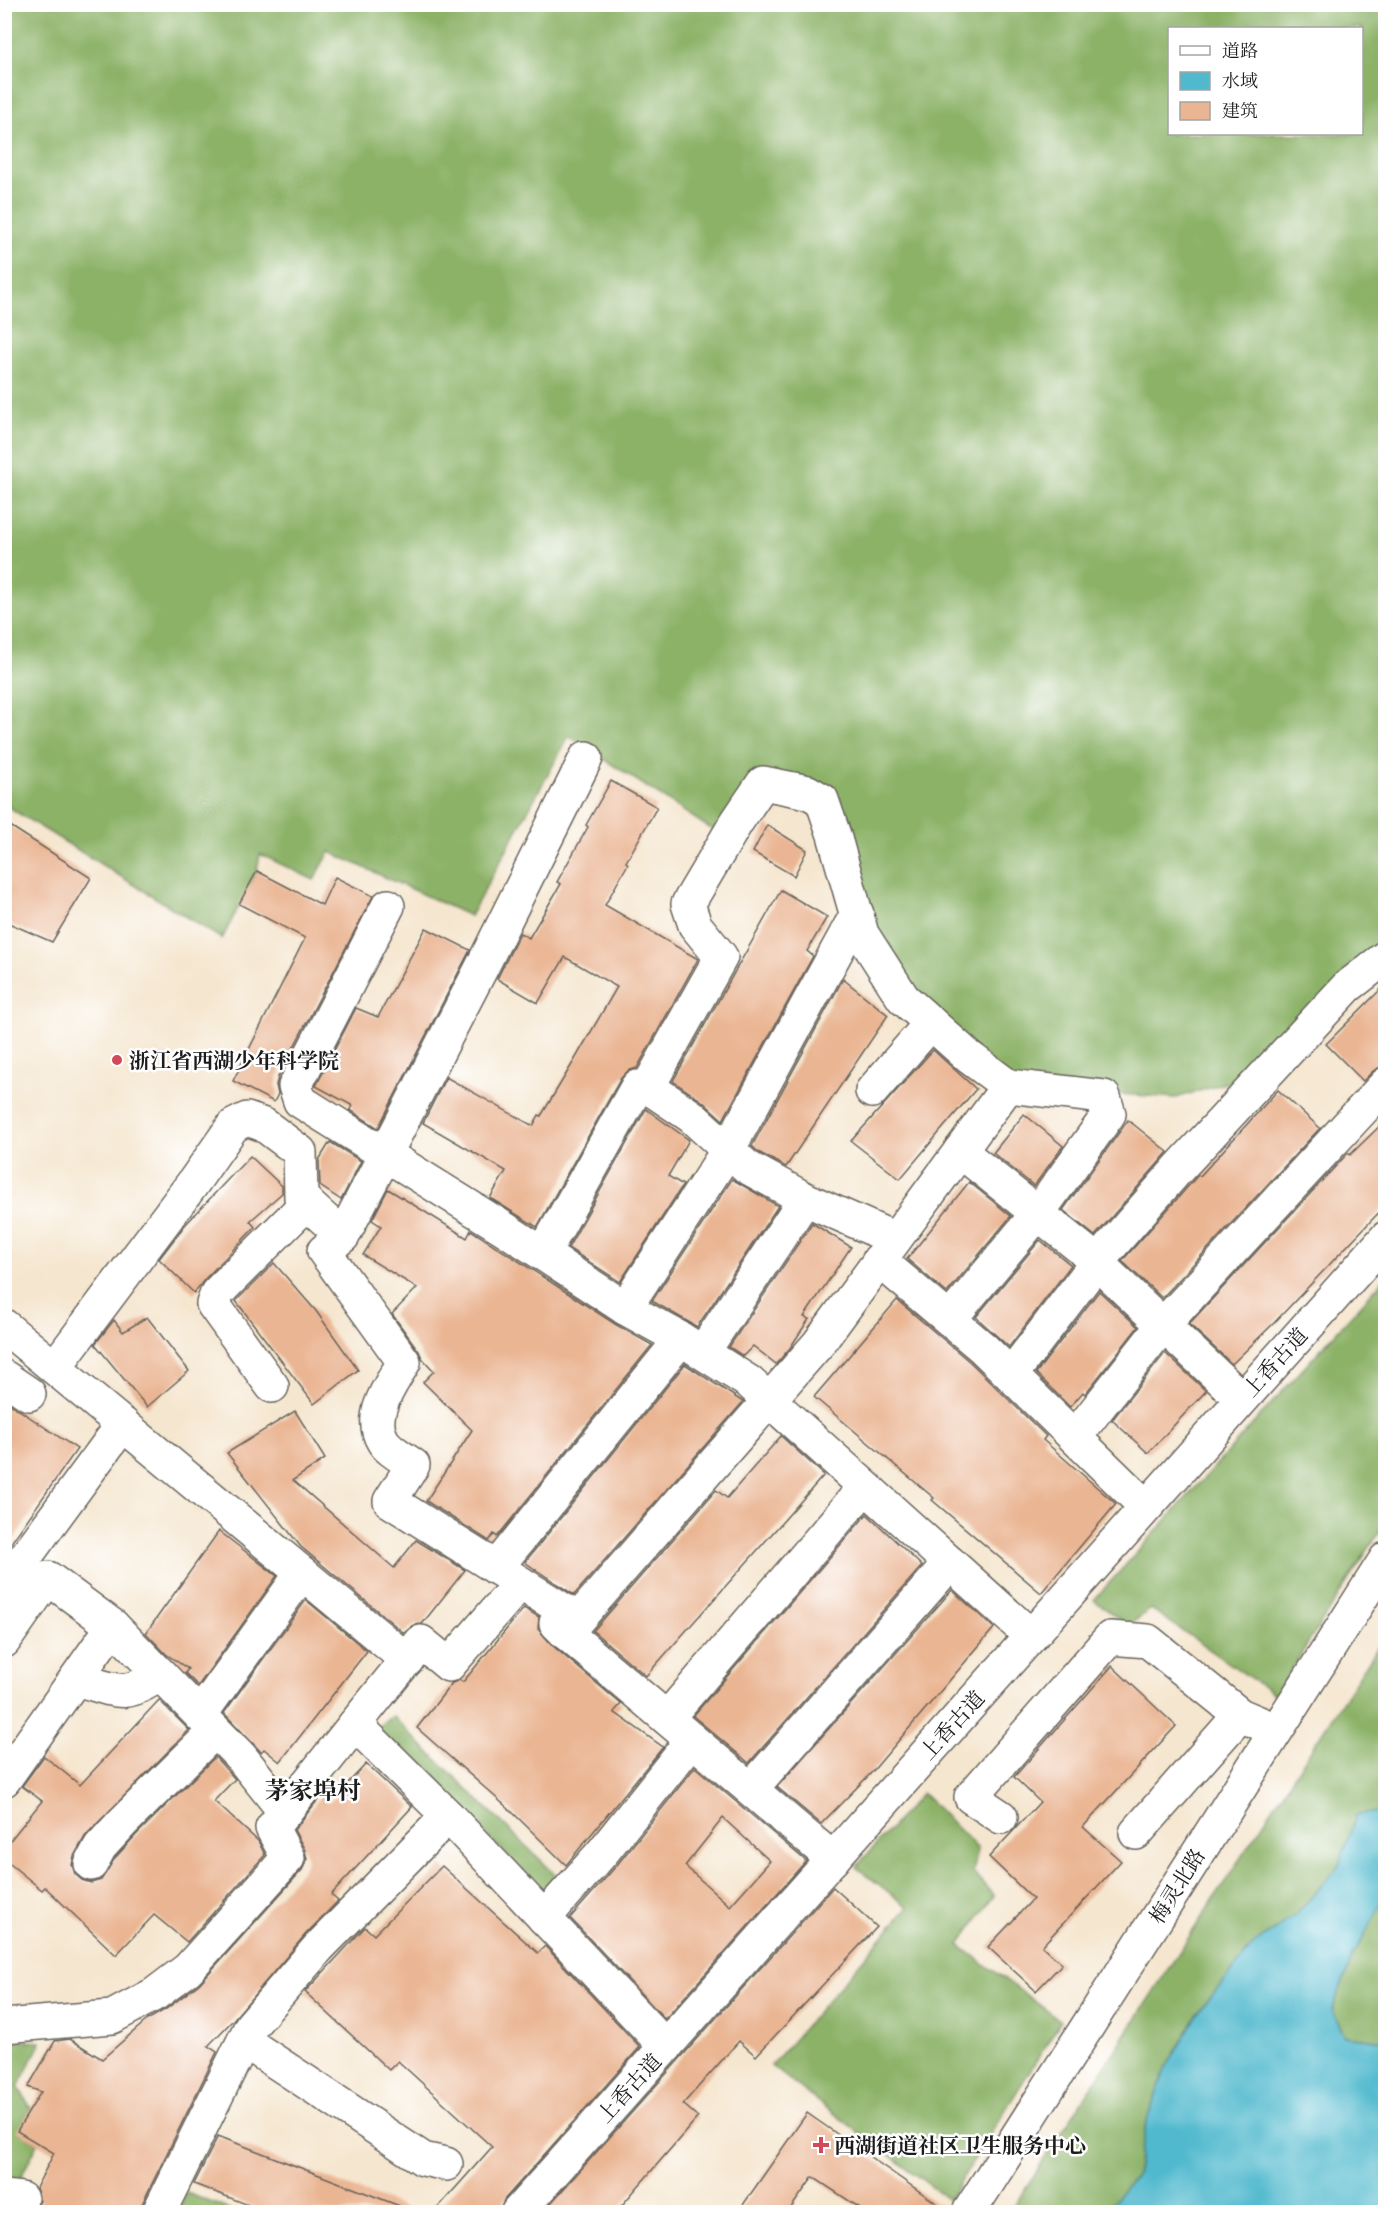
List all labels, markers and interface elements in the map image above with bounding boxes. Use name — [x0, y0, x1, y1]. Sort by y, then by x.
legend — [1168, 27, 1363, 135]
text: 道路 — [1222, 37, 1258, 64]
text: 水域 — [1222, 67, 1258, 94]
text: 建筑 — [1222, 97, 1258, 124]
place label: 浙江省西湖少年科学院 — [129, 1045, 339, 1076]
marker: 浙江省西湖少年科学院 — [110, 1053, 124, 1067]
street label: 上香古道 — [1235, 1320, 1315, 1404]
street label: 上香古道 — [912, 1683, 992, 1767]
district label: 茅家埠村 — [265, 1773, 361, 1808]
street label: 梅灵北路 — [1142, 1842, 1212, 1930]
street label: 上香古道 — [589, 2046, 669, 2130]
place label: 西湖街道社区卫生服务中心 — [834, 2130, 1086, 2161]
marker: 西湖街道社区卫生服务中心 — [812, 2136, 830, 2154]

